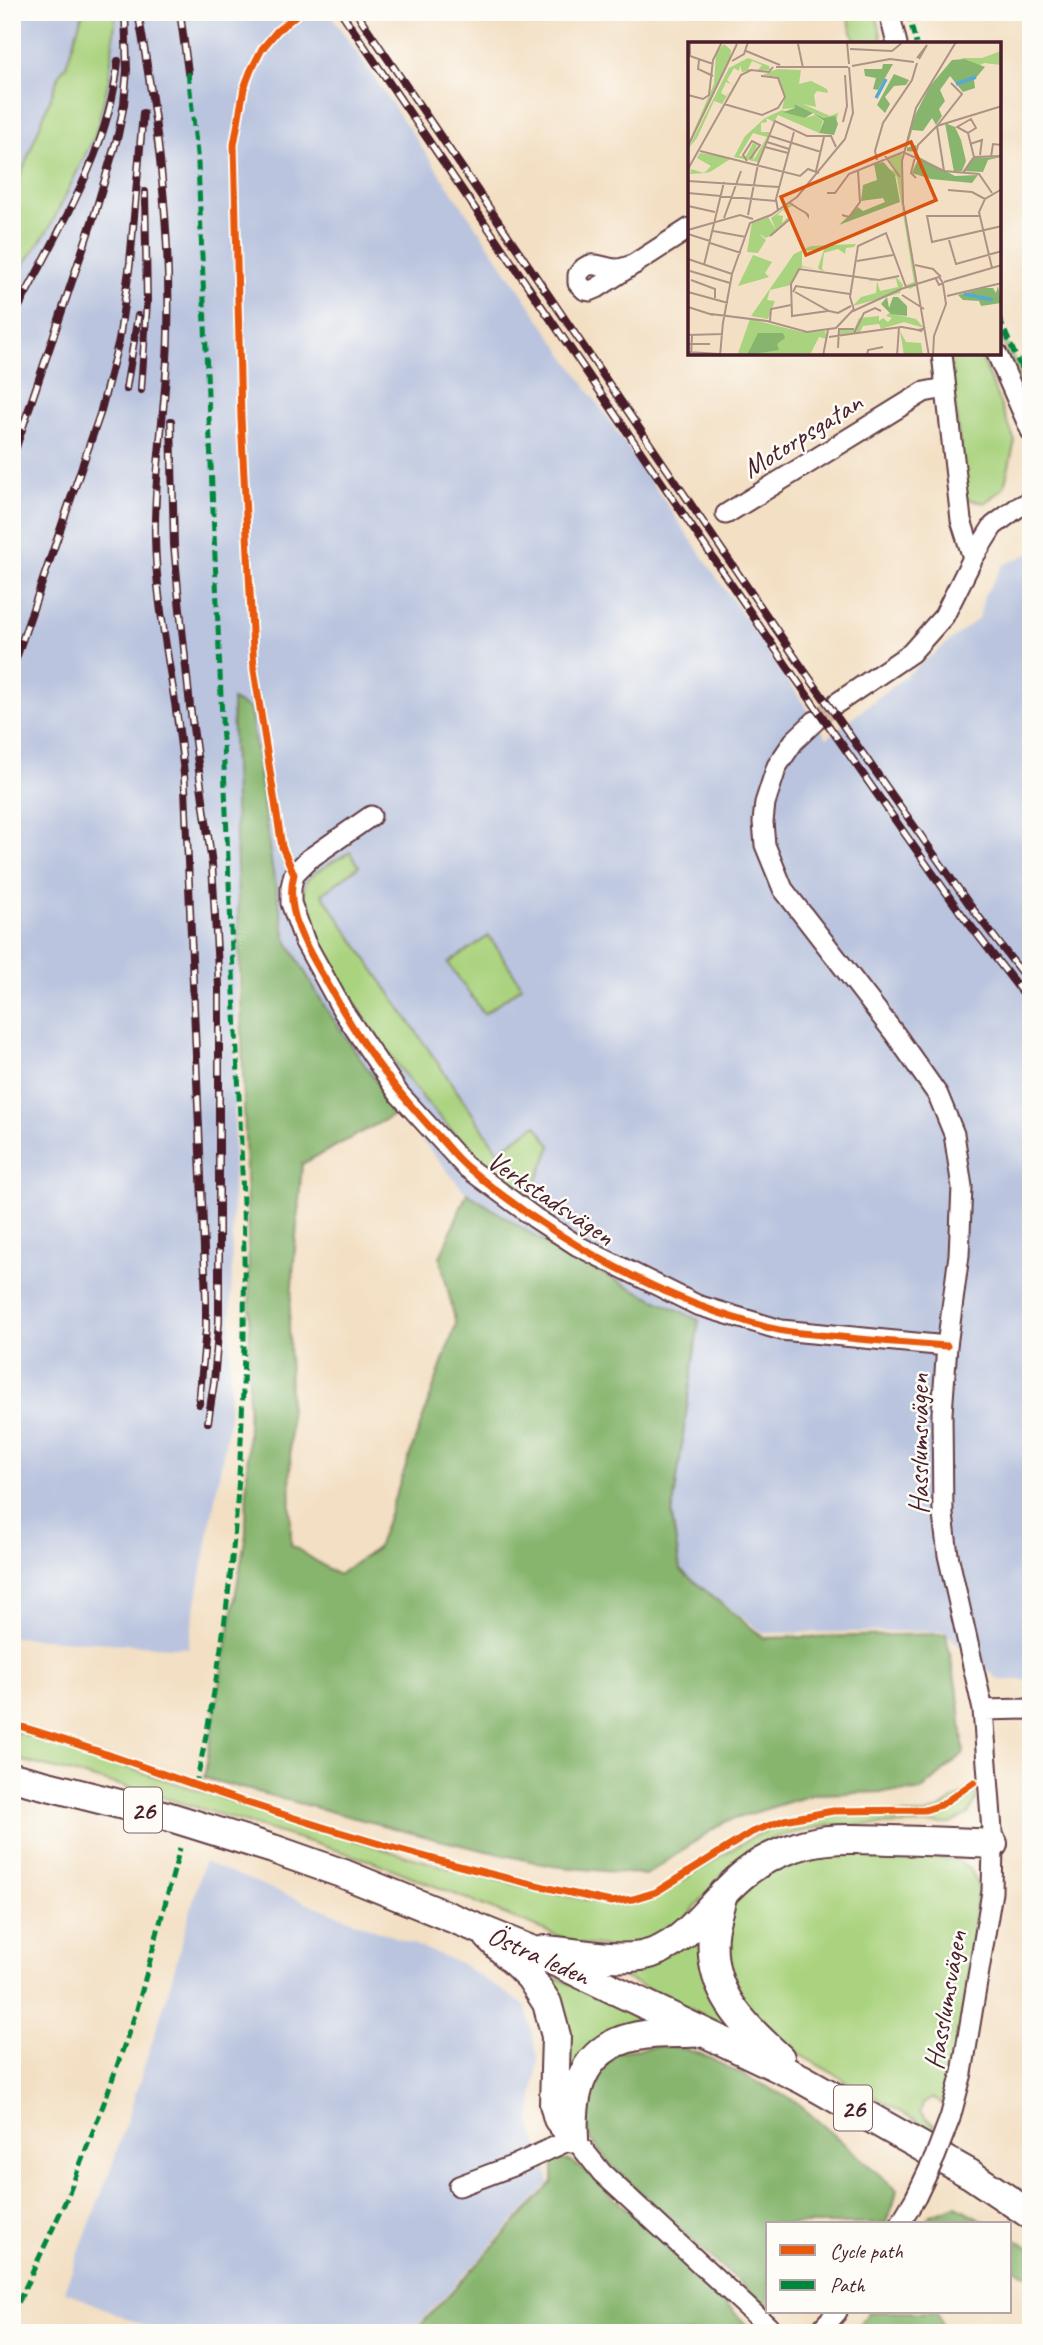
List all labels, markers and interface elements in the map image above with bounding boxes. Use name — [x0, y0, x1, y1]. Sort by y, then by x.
inset map — [688, 42, 1001, 355]
street label: Motorpsgatan — [736, 384, 870, 486]
street label: Verkstadsvägen — [481, 1143, 622, 1254]
street label: Hasslumsvägen — [901, 1373, 936, 1514]
road number: 26 — [124, 1787, 162, 1832]
street label: Östra leden — [482, 1917, 597, 1994]
street label: Hasslumsvägen — [916, 1927, 975, 2072]
road number: 26 — [834, 2086, 872, 2130]
legend — [766, 2222, 1012, 2314]
text: Cycle path — [830, 2238, 903, 2264]
text: Path — [830, 2272, 866, 2298]

